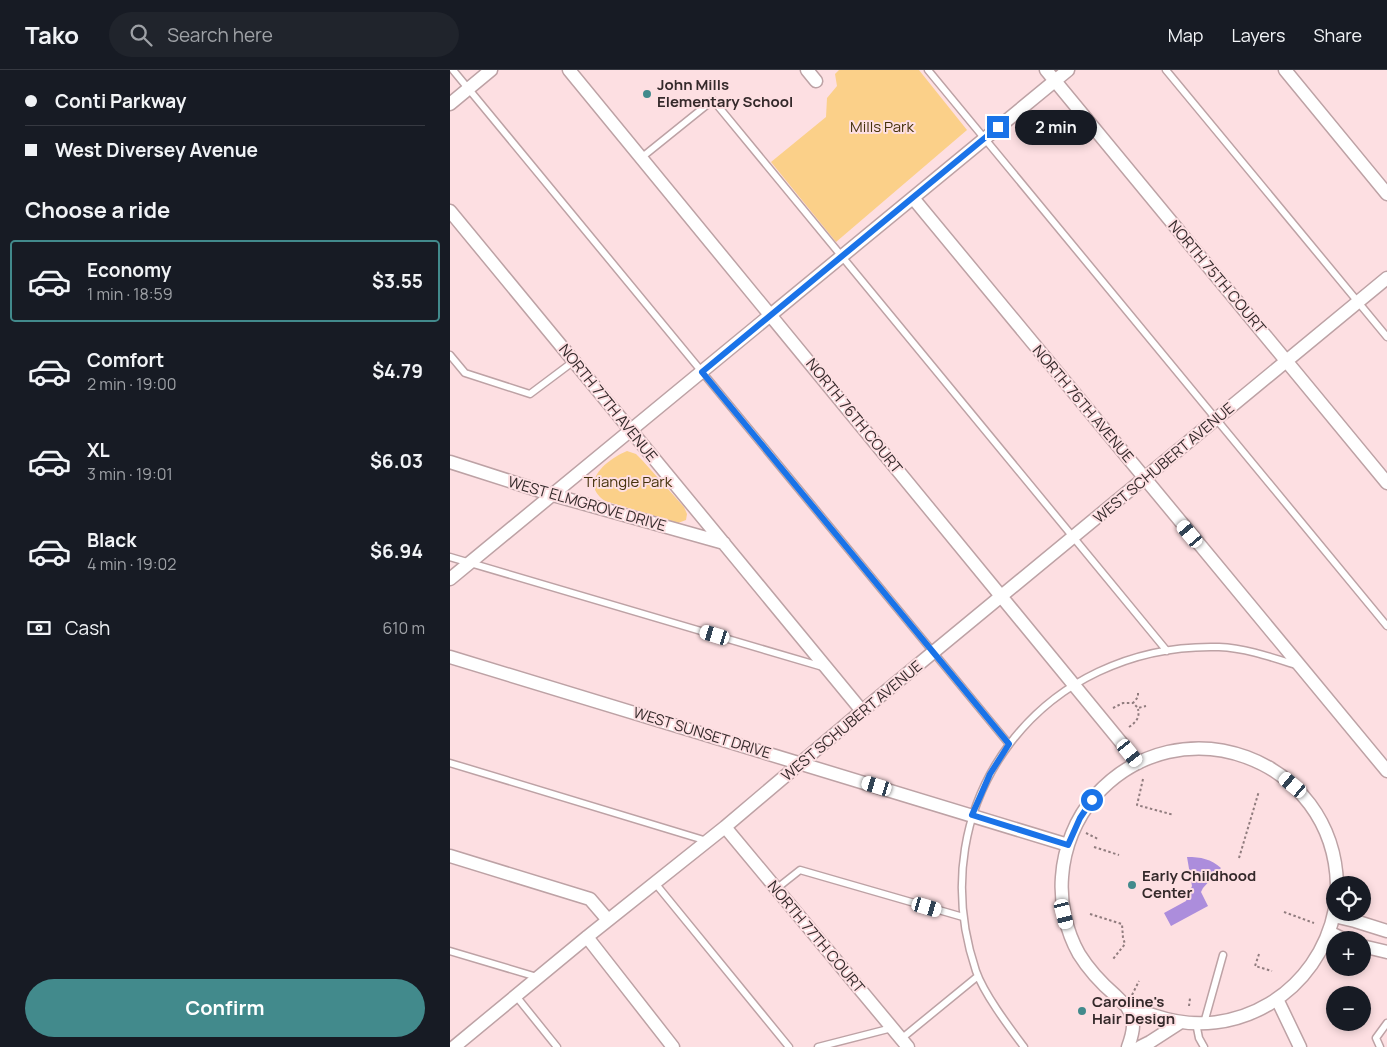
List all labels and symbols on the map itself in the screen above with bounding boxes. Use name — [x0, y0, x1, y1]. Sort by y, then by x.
place label: John Mills Elementary School — [657, 74, 793, 112]
marker: John Mills Elementary School — [641, 88, 653, 100]
callout: 2 min — [1016, 110, 1098, 144]
park label: Mills Park — [850, 116, 914, 137]
route end — [987, 116, 1009, 138]
street label: NORTH 75TH COURT — [1164, 216, 1271, 338]
street label: NORTH 77TH AVENUE — [554, 339, 662, 466]
street label: NORTH 76TH AVENUE — [1028, 341, 1139, 467]
street label: NORTH 76TH COURT — [801, 354, 907, 478]
street label: WEST SCHUBERT AVENUE — [1089, 397, 1239, 528]
street label: WEST ELMGROVE DRIVE — [506, 471, 669, 536]
park label: Triangle Park — [584, 471, 673, 492]
car — [1174, 518, 1205, 550]
car — [698, 623, 731, 647]
street label: WEST SCHUBERT AVENUE — [777, 655, 927, 786]
street label: WEST SUNSET DRIVE — [631, 702, 774, 763]
car — [1114, 737, 1145, 769]
car — [1276, 770, 1309, 800]
car — [860, 774, 893, 798]
route start — [1081, 789, 1103, 811]
place label: Early Childhood Center — [1142, 865, 1256, 903]
street label: NORTH 77TH COURT — [763, 876, 870, 997]
marker: Early Childhood Center — [1126, 879, 1138, 891]
car — [910, 896, 943, 918]
car — [1053, 898, 1074, 930]
place label: Caroline's Hair Design — [1092, 991, 1175, 1029]
marker: Caroline's Hair Design — [1076, 1005, 1088, 1017]

